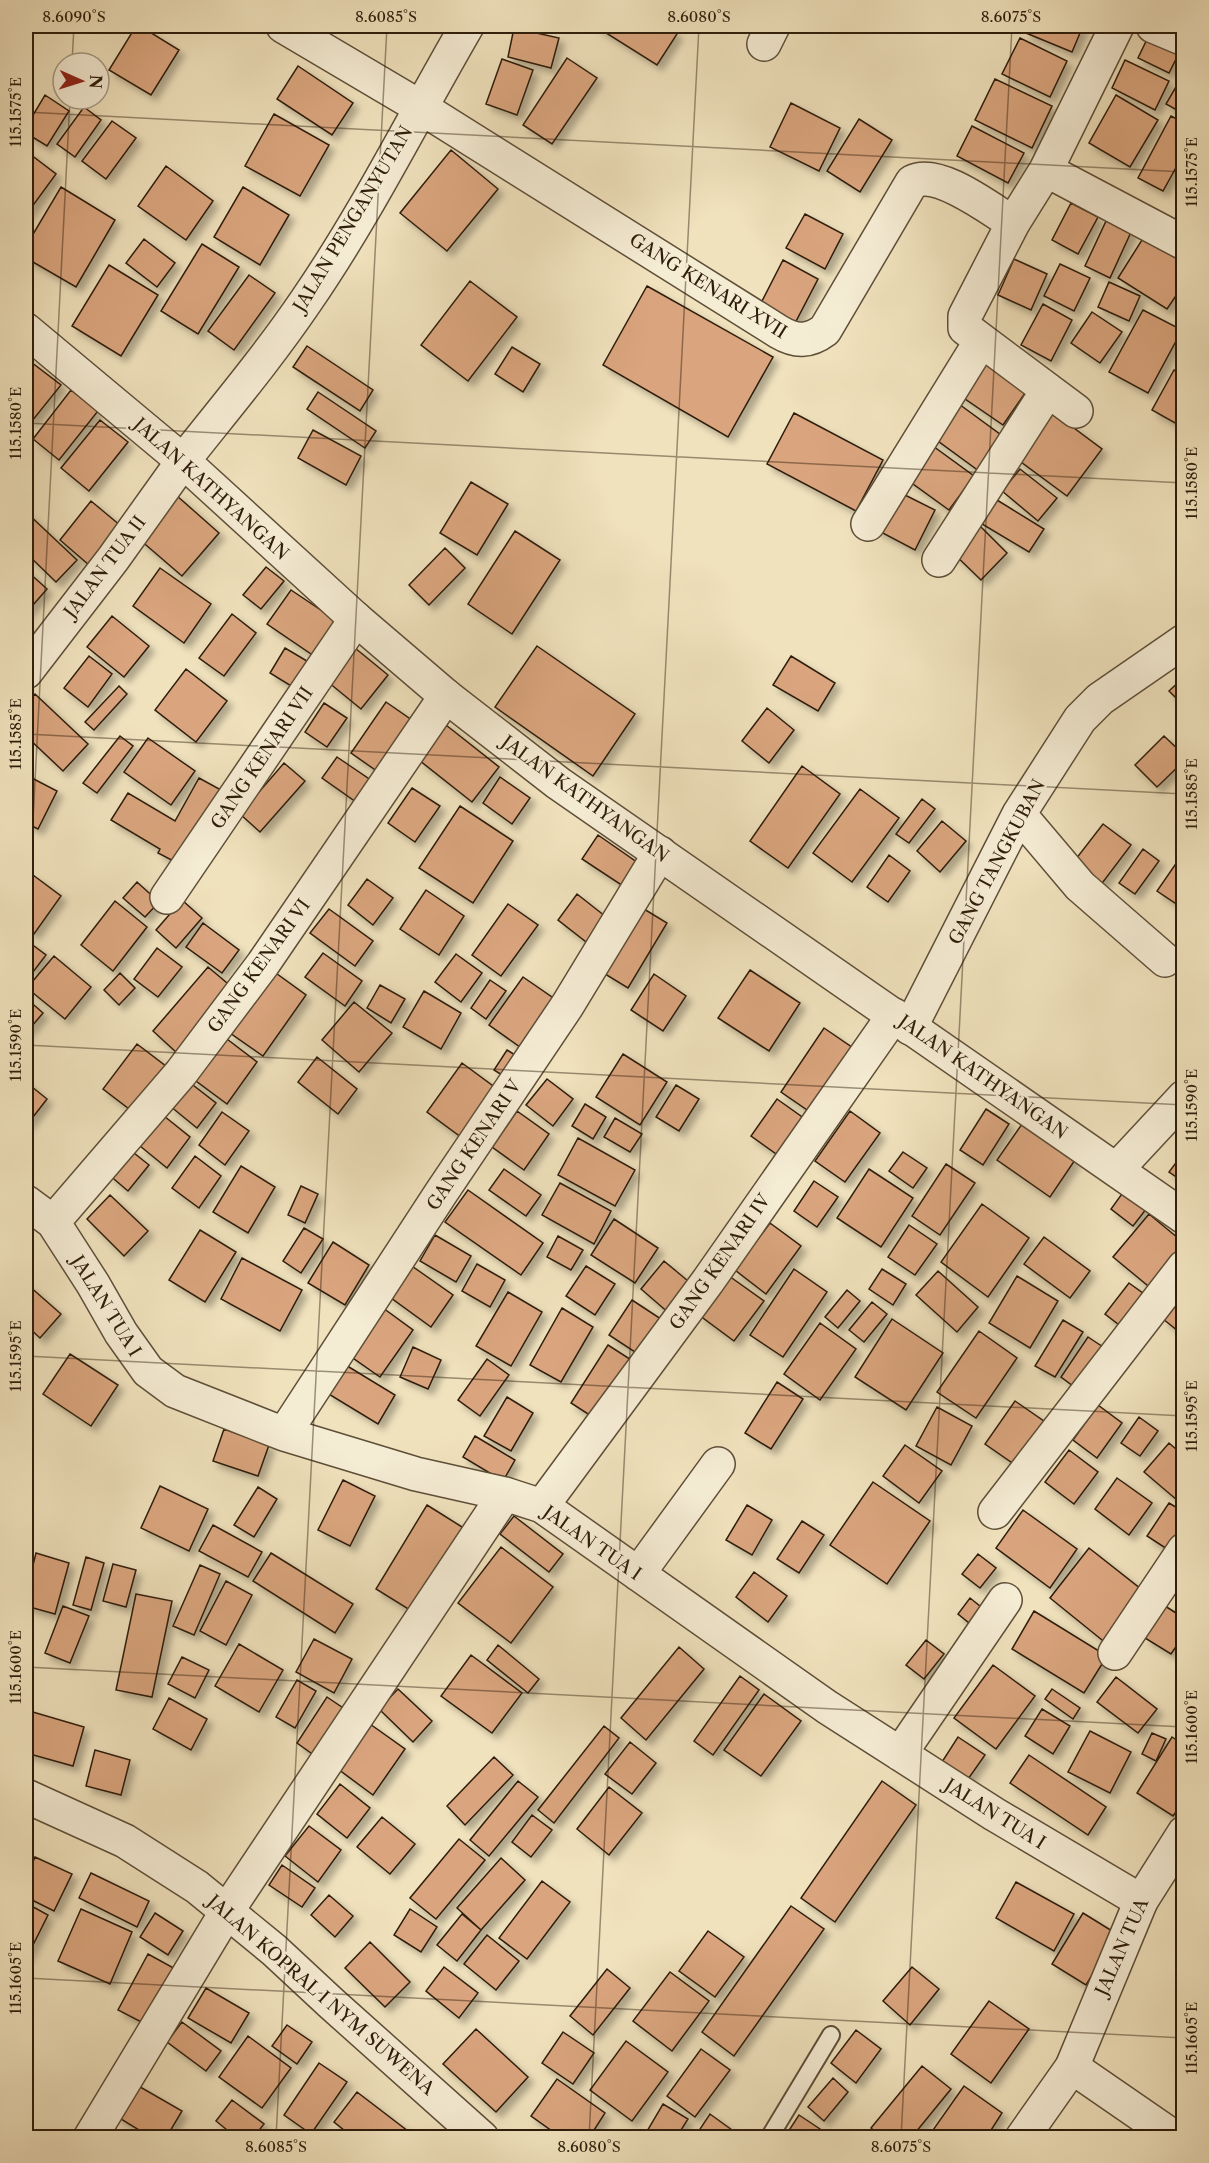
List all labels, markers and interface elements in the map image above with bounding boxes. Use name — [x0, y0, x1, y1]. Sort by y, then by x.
text: 8.6090°S — [42, 7, 106, 26]
text: 8.6085°S — [355, 7, 417, 26]
text: 8.6080°S — [667, 7, 731, 26]
text: 8.6075°S — [981, 7, 1041, 26]
north arrow — [51, 51, 111, 111]
text: N — [86, 74, 106, 89]
text: 115.1575°E — [6, 77, 25, 147]
street label: JALAN PENGANYUTAN — [287, 122, 417, 318]
text: 115.1575°E — [1182, 137, 1201, 207]
street label: GANG KENARI XVII — [625, 229, 791, 343]
text: 115.1580°E — [6, 387, 25, 459]
street label: JALAN KATHYANGAN — [127, 411, 293, 565]
text: 115.1580°E — [1182, 447, 1201, 519]
street label: JALAN TUA II — [58, 512, 150, 625]
street label: GANG KENARI VII — [206, 683, 318, 833]
text: 115.1585°E — [6, 698, 25, 770]
street label: JALAN KATHYANGAN — [495, 729, 673, 867]
text: 115.1585°E — [1182, 758, 1201, 830]
street label: GANG TANGKUBAN — [944, 776, 1050, 948]
street label: GANG KENARI VI — [203, 895, 315, 1037]
text: 115.1590°E — [6, 1009, 25, 1081]
street label: JALAN KATHYANGAN — [892, 1009, 1072, 1144]
text: 115.1590°E — [1182, 1069, 1201, 1141]
street label: GANG KENARI V — [422, 1075, 527, 1215]
street label: GANG KENARI IV — [665, 1189, 776, 1334]
street label: JALAN TUA I — [65, 1249, 146, 1361]
text: 115.1595°E — [6, 1320, 25, 1392]
text: 115.1595°E — [1182, 1380, 1201, 1452]
street label: JALAN TUA I — [536, 1499, 645, 1585]
text: 115.1600°E — [6, 1630, 25, 1704]
text: 115.1600°E — [1182, 1690, 1201, 1764]
street label: JALAN TUA I — [938, 1773, 1050, 1854]
street label: JALAN KOPRAL I NYM SUWENA — [201, 1888, 440, 2100]
street label: JALAN TUA — [1090, 1894, 1154, 2002]
text: 115.1605°E — [6, 1942, 25, 2014]
text: 115.1605°E — [1182, 2002, 1201, 2074]
text: 8.6085°S — [245, 2137, 307, 2156]
text: 8.6080°S — [557, 2137, 621, 2156]
text: 8.6075°S — [871, 2137, 931, 2156]

